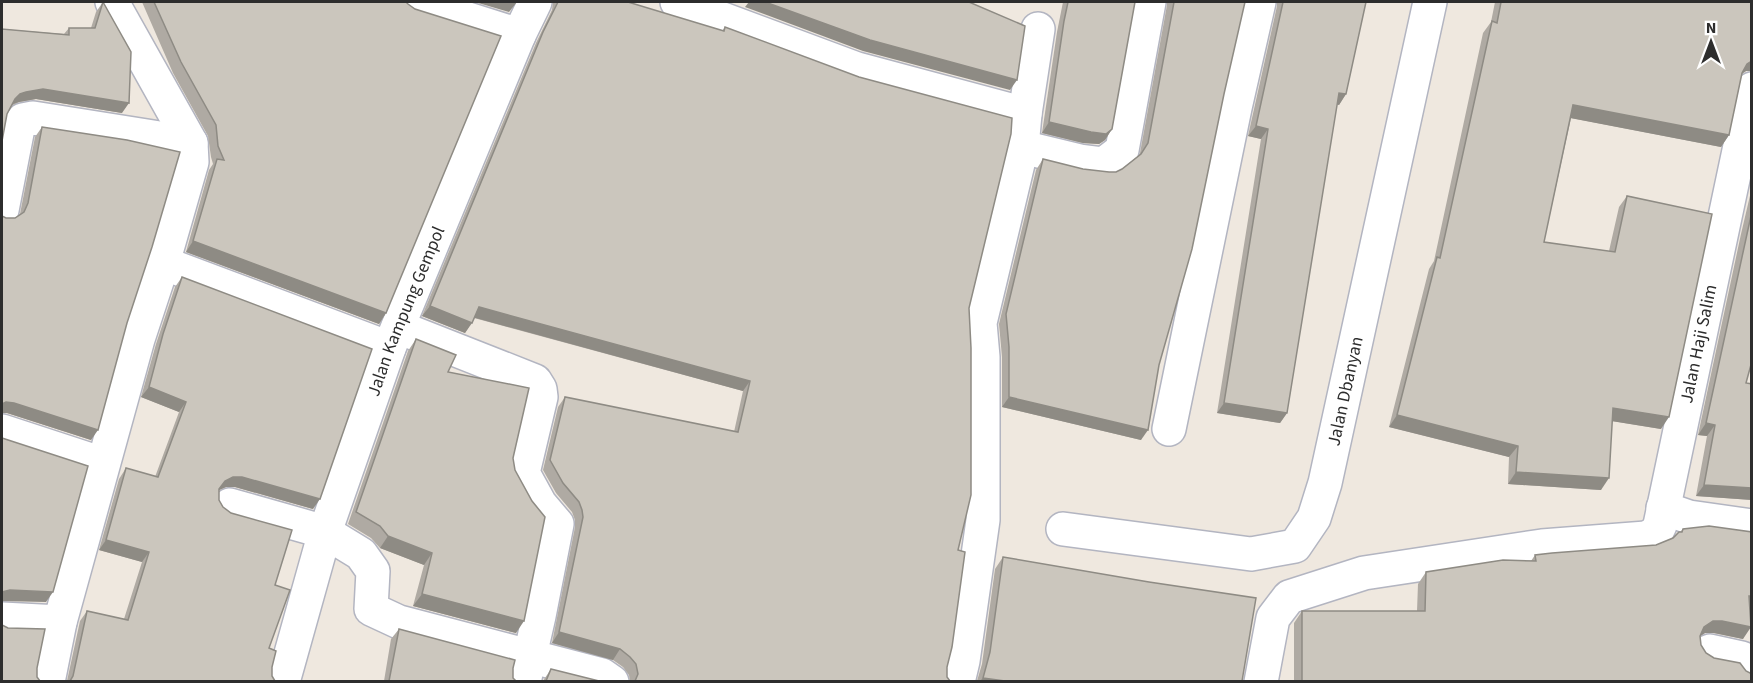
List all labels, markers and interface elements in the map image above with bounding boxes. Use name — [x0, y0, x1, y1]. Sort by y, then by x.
north arrow — [1681, 12, 1741, 72]
text: N — [1706, 17, 1716, 39]
street label: Jalan Kampung Gempol — [361, 222, 451, 399]
street label: Jalan Haji Salim — [1674, 282, 1723, 405]
street label: Jalan Dbanyan — [1321, 334, 1369, 448]

